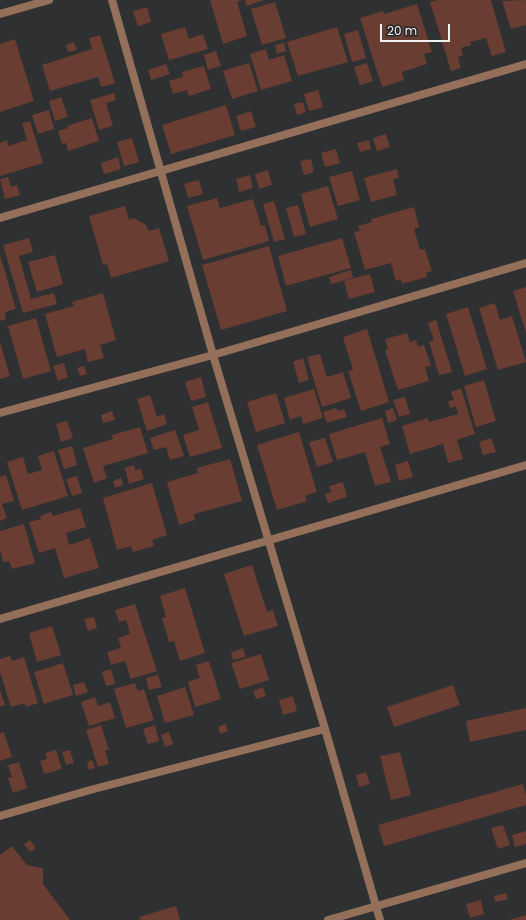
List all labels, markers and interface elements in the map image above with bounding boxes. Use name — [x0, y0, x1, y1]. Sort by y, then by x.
scale bar — [382, 16, 452, 42]
text: 20 m — [387, 22, 417, 39]

